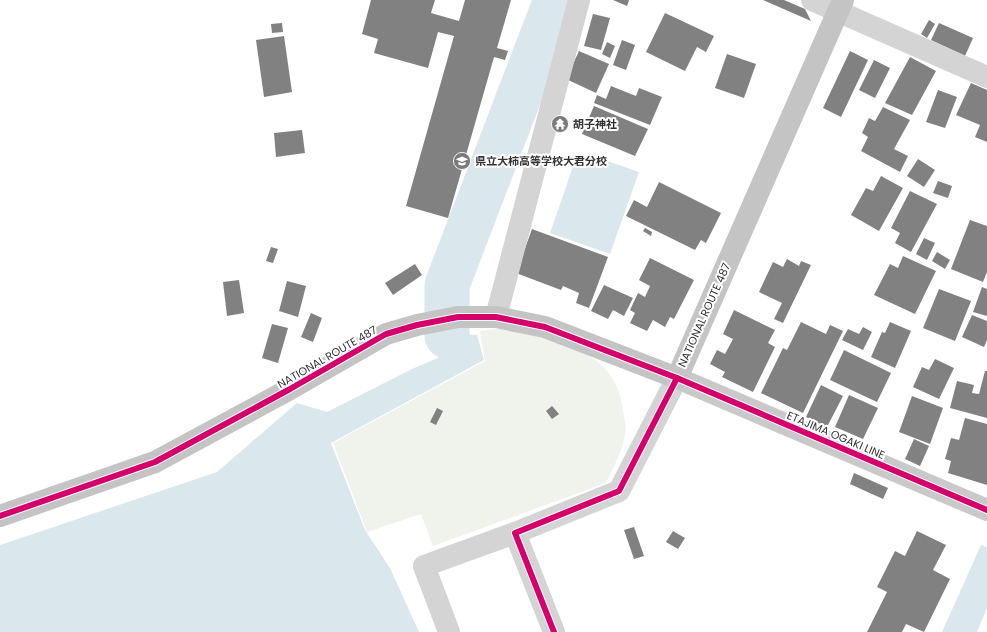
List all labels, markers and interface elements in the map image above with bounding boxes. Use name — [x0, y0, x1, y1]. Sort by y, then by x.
temple icon: 胡子神社 — [550, 114, 570, 134]
place label: 胡子神社 — [573, 116, 617, 132]
school or university icon: 県立大柿高等学校大君分校 — [452, 151, 472, 171]
place label: 県立大柿高等学校大君分校 — [475, 153, 607, 169]
street label: NATIONAL ROUTE 487 — [674, 260, 734, 370]
street label: NATIONAL ROUTE 487 — [274, 322, 380, 392]
street label: ETAJIMA OGAKI LINE — [785, 407, 887, 463]

